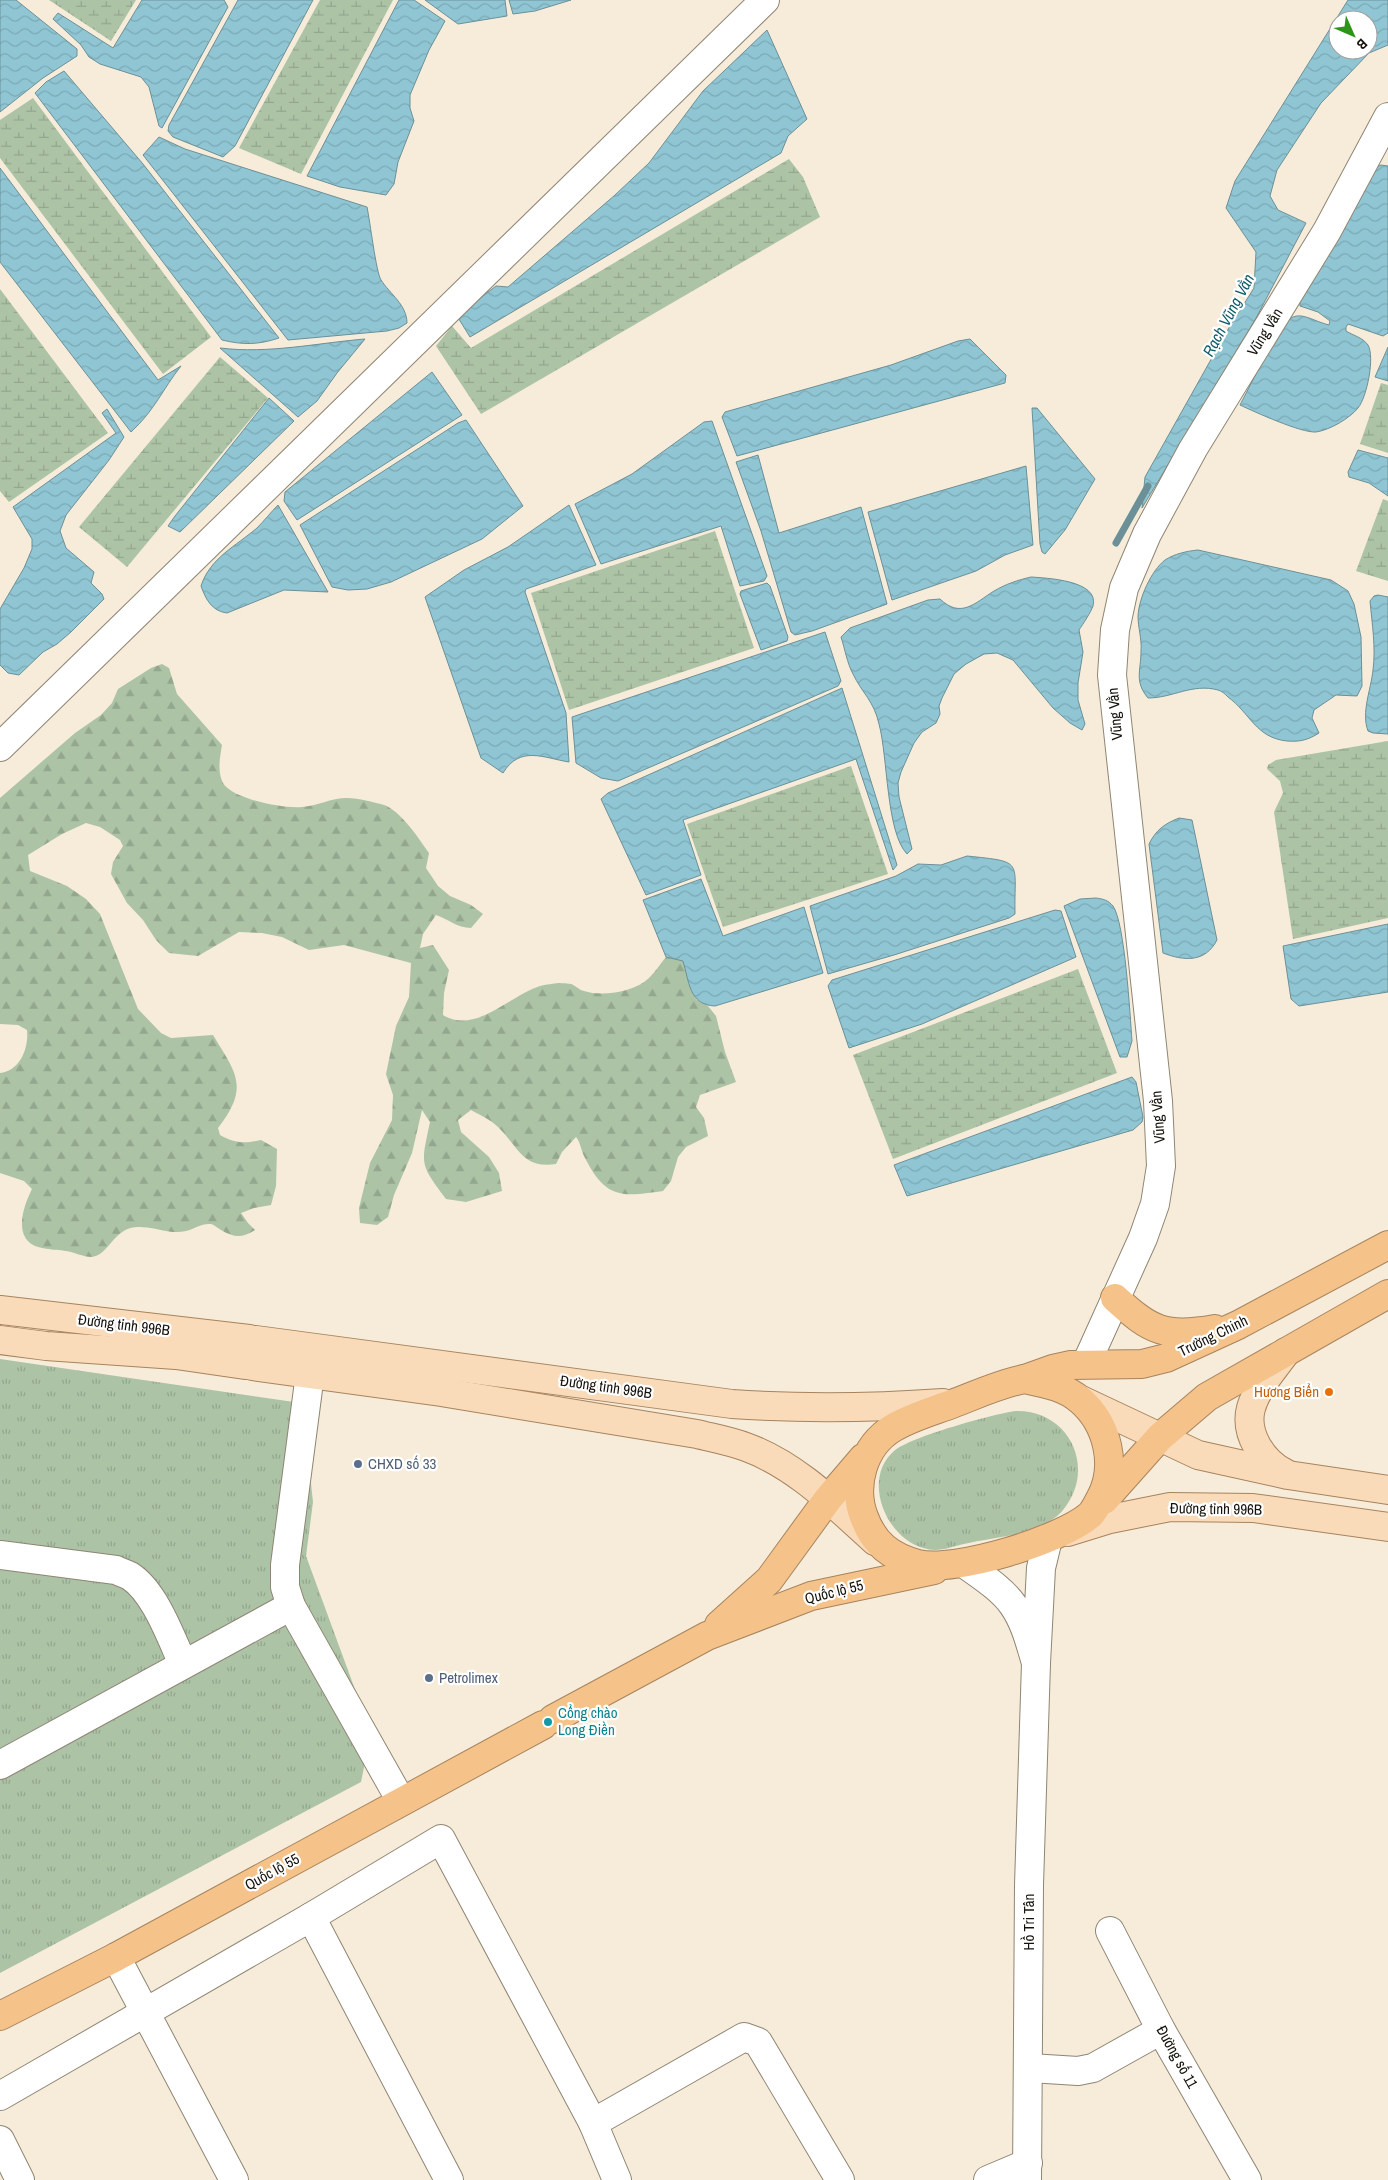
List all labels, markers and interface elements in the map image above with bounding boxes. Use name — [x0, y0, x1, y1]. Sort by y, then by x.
north arrow — [1328, 10, 1378, 60]
text: B — [1353, 35, 1371, 53]
water label: Rạch Vũng Vằn — [1197, 270, 1259, 360]
street label: Vũng Vằn — [1242, 304, 1287, 360]
street label: Vũng Vằn — [1102, 687, 1127, 741]
street label: Vũng Vằn — [1145, 1090, 1170, 1144]
street label: Đường tỉnh 996B — [77, 1308, 171, 1341]
street label: Trường Chinh — [1175, 1310, 1251, 1361]
street label: Đường tỉnh 996B — [559, 1370, 653, 1403]
place label: Hương Biển — [1254, 1381, 1319, 1402]
marker: Hương Biển — [1323, 1386, 1335, 1398]
place label: CHXD số 33 — [368, 1453, 437, 1474]
marker: CHXD số 33 — [352, 1458, 364, 1470]
street label: Đường tỉnh 996B — [1170, 1497, 1262, 1520]
street label: Quốc lộ 55 — [802, 1574, 865, 1609]
place label: Petrolimex — [439, 1667, 499, 1688]
marker: Petrolimex — [423, 1672, 435, 1684]
place label: Cổng chào Long Điền — [558, 1702, 618, 1740]
marker: Cổng chào Long Điền — [542, 1716, 554, 1728]
street label: Quốc lộ 55 — [241, 1848, 303, 1895]
street label: Hồ Tri Tân — [1018, 1894, 1039, 1950]
street label: Đường số 11 — [1152, 2022, 1203, 2092]

